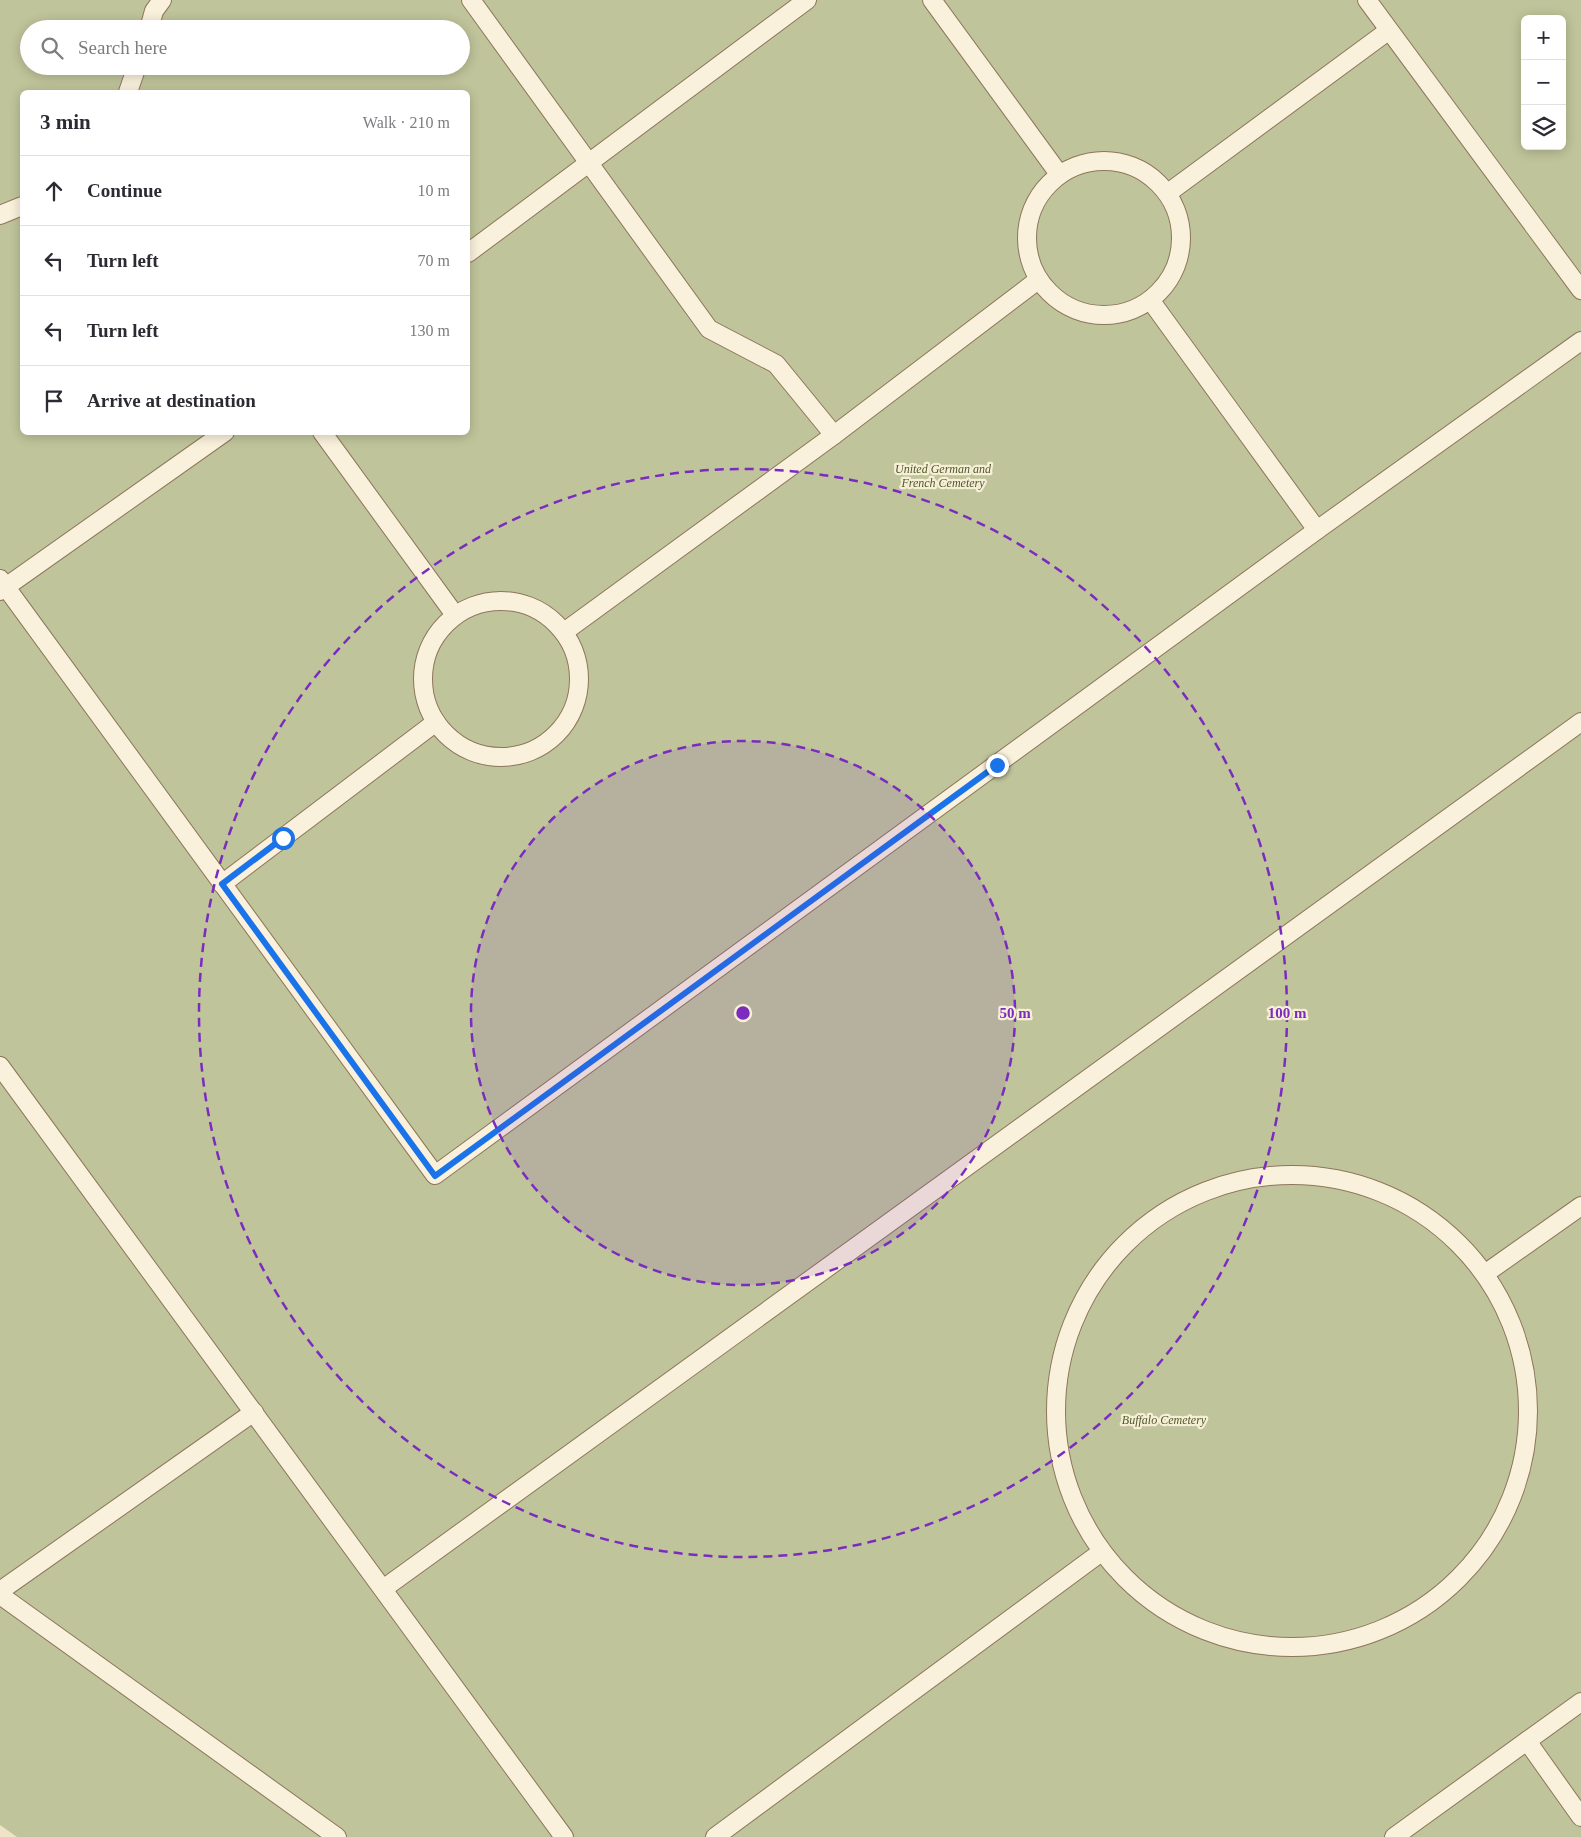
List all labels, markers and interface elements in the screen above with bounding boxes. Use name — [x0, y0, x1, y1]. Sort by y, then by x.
map controls — [1521, 15, 1566, 150]
button: + — [1521, 15, 1566, 60]
search box — [20, 20, 470, 75]
icon: search — [38, 34, 66, 62]
text: Search here — [78, 37, 167, 58]
button: − — [1521, 60, 1566, 105]
button: layers — [1521, 105, 1566, 150]
text: 3 min — [40, 110, 91, 134]
text: Walk · 210 m — [363, 114, 450, 131]
icon: ahead — [40, 177, 68, 205]
text: Continue — [87, 180, 162, 201]
text: 10 m — [418, 182, 450, 199]
icon: left — [40, 247, 68, 275]
text: Turn left — [87, 250, 159, 271]
text: 70 m — [418, 252, 450, 269]
icon: left — [40, 317, 68, 345]
text: Turn left — [87, 320, 159, 341]
text: 130 m — [410, 322, 450, 339]
icon: arrive — [40, 387, 68, 415]
text: Arrive at destination — [87, 390, 256, 411]
park label: United German and French Cemetery — [895, 462, 992, 490]
route end — [986, 754, 1009, 777]
route start — [272, 827, 295, 850]
centre of rings — [734, 1004, 752, 1022]
text: 50 m — [999, 1005, 1031, 1021]
text: 100 m — [1268, 1005, 1307, 1021]
park label: Buffalo Cemetery — [1122, 1413, 1207, 1427]

